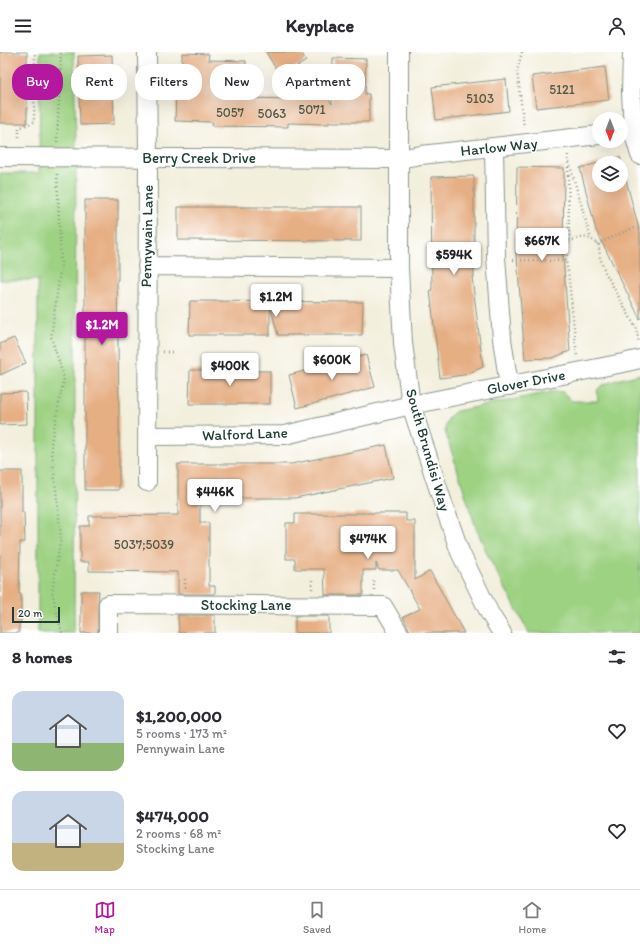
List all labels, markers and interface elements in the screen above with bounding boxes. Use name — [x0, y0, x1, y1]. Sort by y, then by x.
icon: menu — [12, 15, 34, 37]
text: Keyplace — [286, 15, 354, 37]
icon: person — [606, 15, 628, 37]
chip: Buy — [12, 64, 63, 100]
chip: Rent — [71, 64, 127, 100]
chip: Filters — [135, 64, 202, 100]
chip: New — [210, 64, 264, 100]
chip: Apartment — [272, 64, 365, 100]
house number: 5121 — [549, 82, 575, 97]
house number: 5103 — [466, 91, 494, 106]
house number: 5071 — [298, 102, 326, 117]
house number: 5057 — [216, 105, 245, 120]
house number: 5063 — [258, 106, 286, 121]
north arrow — [592, 112, 628, 148]
map controls — [592, 112, 628, 192]
street label: Harlow Way — [460, 134, 538, 160]
street label: Berry Creek Drive — [142, 149, 256, 167]
button: layers — [592, 156, 628, 192]
street label: Pennywain Lane — [137, 185, 157, 287]
pin: $667K — [514, 228, 570, 262]
text: $667K — [524, 233, 560, 248]
pin: $594K — [426, 242, 482, 276]
text: $594K — [436, 247, 472, 262]
pin: $1.2M — [248, 284, 304, 318]
text: $1.2M — [260, 289, 292, 304]
pin: $1.2M — [74, 312, 130, 346]
text: $1.2M — [86, 317, 118, 332]
pin: $600K — [304, 347, 360, 381]
text: $600K — [313, 352, 351, 367]
pin: $400K — [202, 353, 258, 387]
text: $400K — [211, 358, 249, 373]
street label: Glover Drive — [485, 366, 567, 398]
street label: South Brundisi Way — [402, 387, 454, 513]
street label: Walford Lane — [202, 424, 288, 444]
pin: $446K — [187, 479, 243, 513]
text: $446K — [196, 484, 234, 499]
pin: $474K — [340, 526, 396, 560]
text: $474K — [350, 531, 386, 546]
house number: 5037;5039 — [114, 537, 174, 552]
street label: Stocking Lane — [201, 596, 291, 614]
scale bar — [12, 605, 60, 624]
text: 20 m — [18, 607, 42, 620]
icon: filters — [606, 646, 628, 668]
text: 8 homes — [12, 647, 72, 667]
text: $1,200,000 — [136, 706, 222, 726]
icon: home — [44, 707, 92, 755]
icon: heart — [606, 720, 628, 742]
text: 5 rooms · 173 m² — [136, 726, 227, 741]
text: Pennywain Lane — [136, 741, 225, 756]
text: $474,000 — [136, 806, 209, 826]
icon: home — [44, 807, 92, 855]
icon: heart — [606, 820, 628, 842]
text: 2 rooms · 68 m² — [136, 826, 221, 841]
text: Stocking Lane — [136, 841, 215, 856]
tab: Map — [94, 899, 116, 936]
tab: Saved — [303, 899, 331, 936]
tab: Home — [519, 899, 546, 936]

